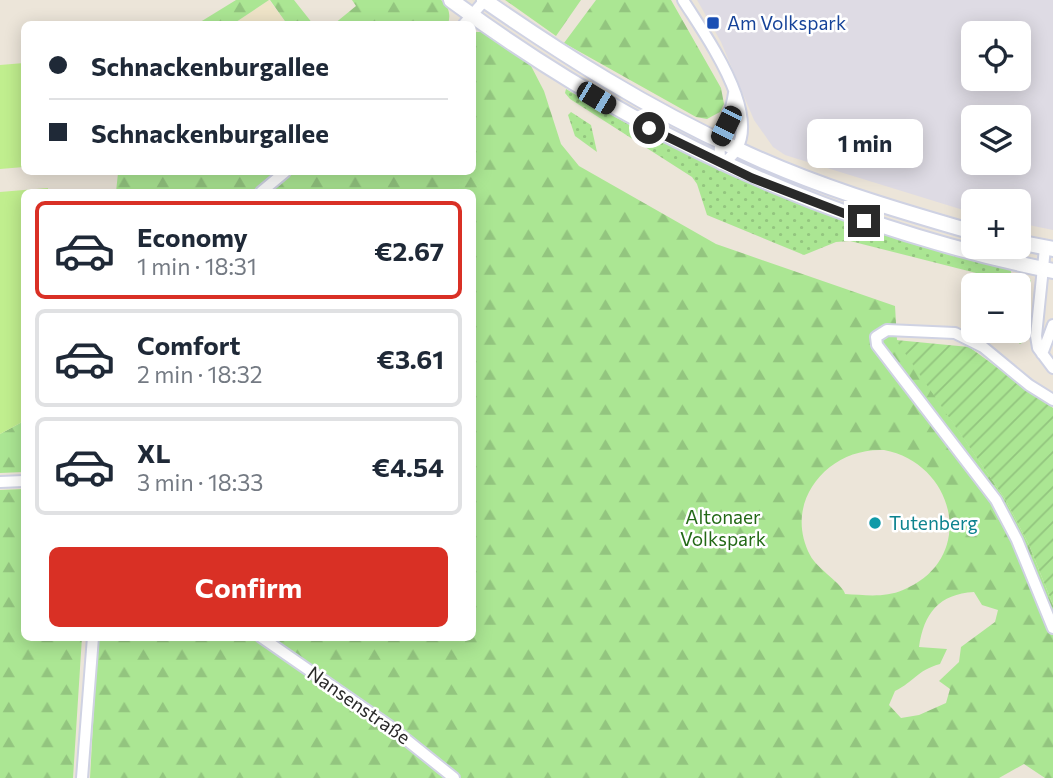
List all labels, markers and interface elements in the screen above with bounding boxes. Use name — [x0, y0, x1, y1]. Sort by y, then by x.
place label: Am Volkspark — [727, 11, 846, 34]
marker: Am Volkspark — [705, 15, 721, 31]
map controls — [961, 21, 1031, 343]
button: locate — [961, 21, 1031, 91]
text: Schnackenburgallee — [91, 50, 329, 81]
car — [573, 78, 620, 118]
car — [708, 103, 745, 149]
button: layers — [961, 105, 1031, 175]
route start — [633, 112, 665, 144]
text: Schnackenburgallee — [91, 117, 329, 148]
callout: 1 min — [806, 120, 922, 168]
text: 1 min — [838, 129, 892, 157]
button: + — [961, 189, 1031, 259]
route end — [848, 205, 880, 237]
icon: car — [53, 219, 116, 282]
text: Economy — [137, 221, 248, 252]
text: €2.67 — [374, 235, 444, 266]
text: 1 min · 18:31 — [137, 252, 257, 280]
button: − — [961, 273, 1031, 343]
icon: car — [53, 327, 116, 390]
text: Comfort — [137, 329, 240, 360]
text: €3.61 — [377, 343, 444, 374]
text: 2 min · 18:32 — [137, 360, 263, 388]
icon: car — [53, 435, 116, 498]
text: XL — [137, 437, 171, 468]
text: €4.54 — [372, 451, 444, 482]
text: 3 min · 18:33 — [137, 468, 263, 496]
park label: Altonaer Volkspark — [680, 505, 766, 550]
place label: Tutenberg — [889, 511, 978, 534]
marker: Tutenberg — [867, 515, 883, 531]
button: Confirm — [49, 547, 448, 627]
street label: Nansenstraße — [304, 661, 415, 748]

